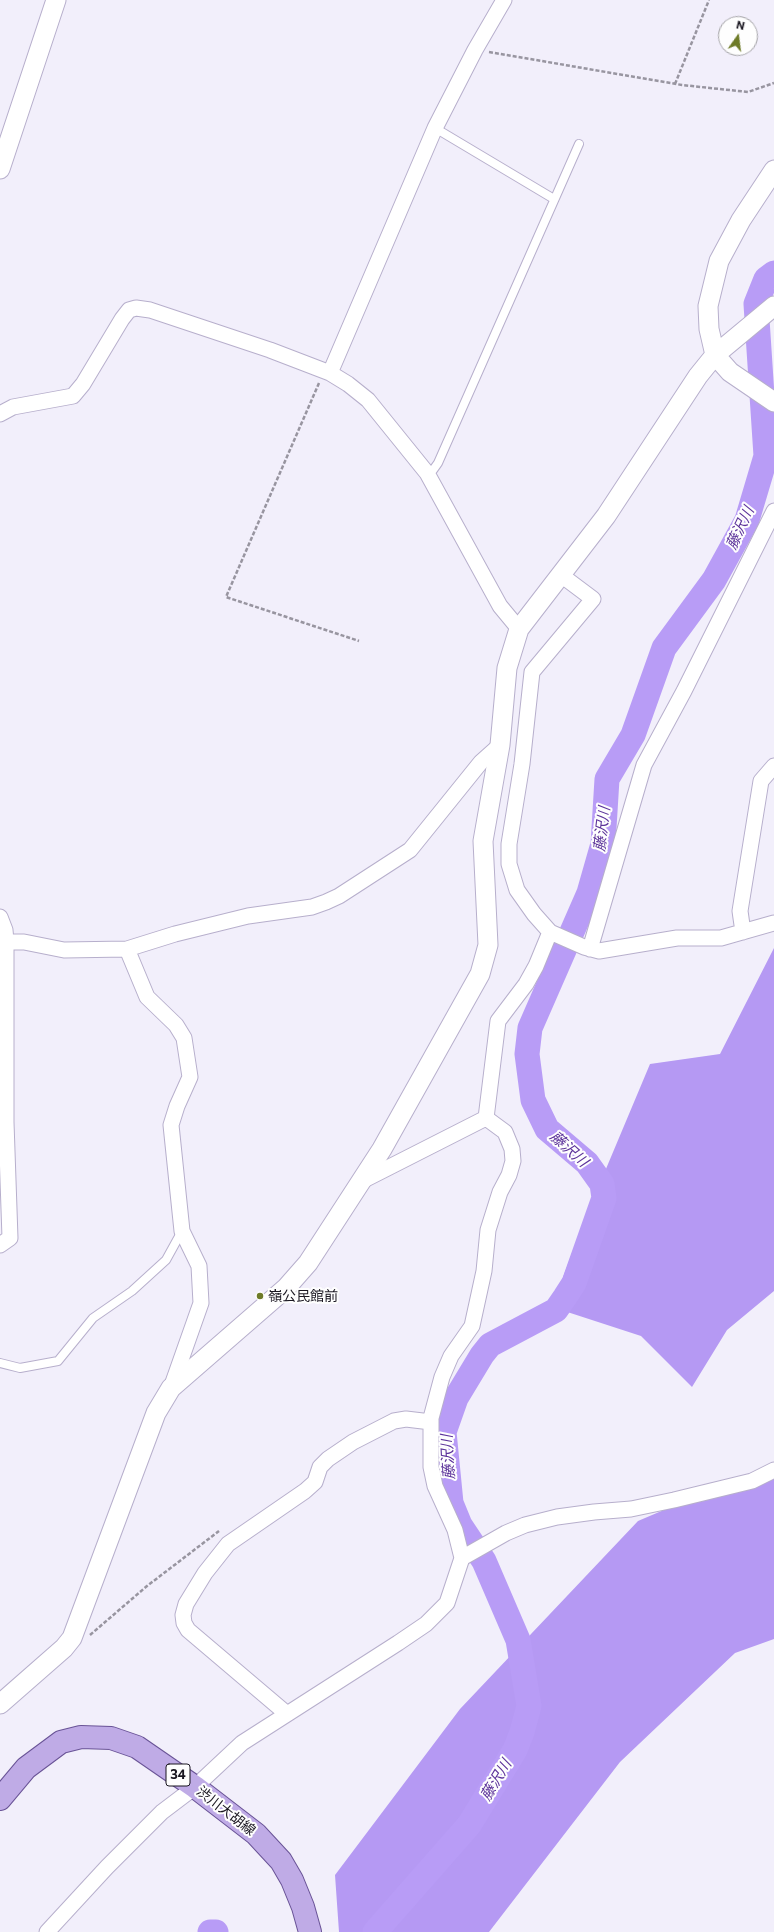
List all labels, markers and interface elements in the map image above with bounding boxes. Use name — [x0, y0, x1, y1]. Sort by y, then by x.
north arrow — [718, 16, 758, 56]
text: N — [735, 18, 746, 32]
water label: 藤沢川 — [722, 504, 758, 552]
water label: 藤沢川 — [590, 806, 614, 852]
water label: 藤沢川 — [546, 1127, 592, 1171]
place label: 嶺公民館前 — [268, 1288, 338, 1304]
marker: 嶺公民館前 — [255, 1291, 265, 1301]
water label: 藤沢川 — [438, 1434, 458, 1480]
water label: 藤沢川 — [477, 1756, 515, 1804]
road number: 34 — [166, 1764, 190, 1786]
street label: 渋川大胡線 — [193, 1783, 259, 1839]

